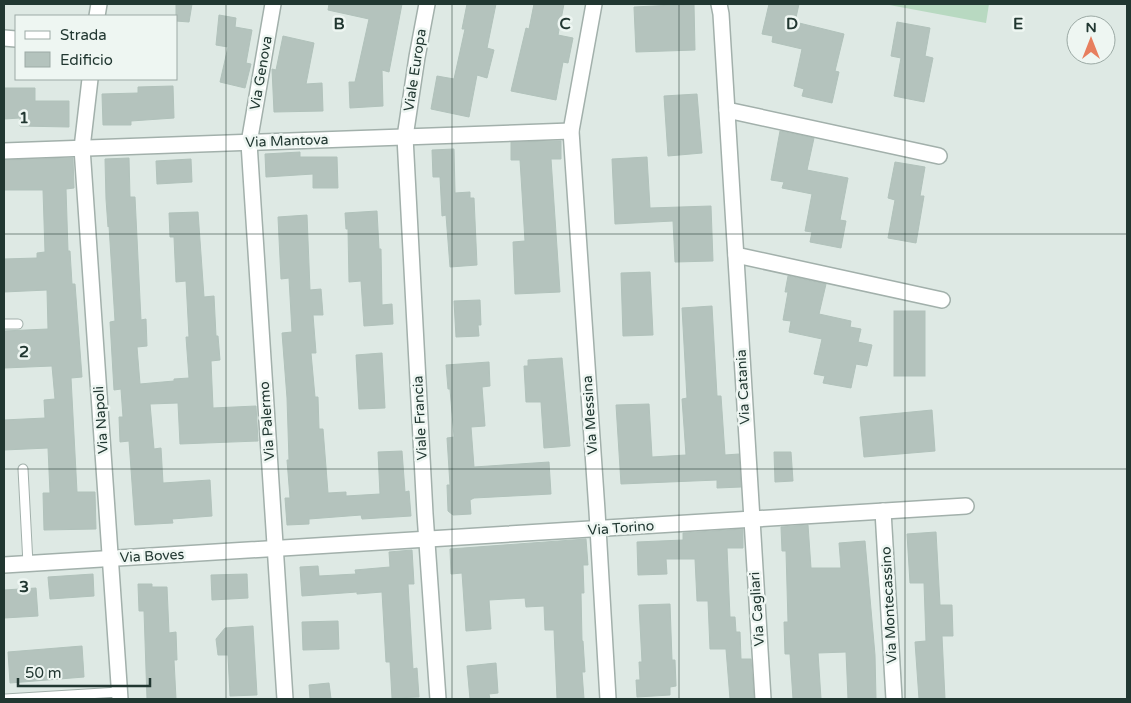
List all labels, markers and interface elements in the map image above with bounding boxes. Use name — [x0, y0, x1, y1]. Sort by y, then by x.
text: B — [333, 14, 345, 34]
text: C — [559, 14, 571, 34]
text: D — [786, 14, 798, 34]
text: E — [1013, 14, 1023, 34]
legend — [15, 15, 178, 80]
north arrow — [1066, 15, 1116, 65]
text: N — [1085, 19, 1097, 36]
text: Strada — [60, 26, 107, 44]
street label: Viale Europa — [400, 27, 430, 113]
street label: Via Genova — [246, 34, 276, 112]
text: Edificio — [60, 51, 113, 69]
text: 1 — [19, 108, 29, 128]
street label: Via Mantova — [245, 131, 329, 151]
text: 2 — [19, 342, 29, 362]
street label: Via Catania — [733, 349, 753, 425]
street label: Viale Francia — [409, 375, 431, 461]
street label: Via Messina — [579, 375, 601, 455]
street label: Via Palermo — [256, 381, 278, 461]
street label: Via Napoli — [90, 385, 112, 455]
street label: Via Torino — [587, 517, 655, 539]
street label: Via Boves — [119, 546, 185, 566]
street label: Via Montecassino — [877, 546, 901, 664]
street label: Via Cagliari — [746, 571, 768, 647]
text: 3 — [19, 577, 29, 597]
scale bar — [18, 656, 150, 688]
text: 50 m — [25, 664, 62, 682]

